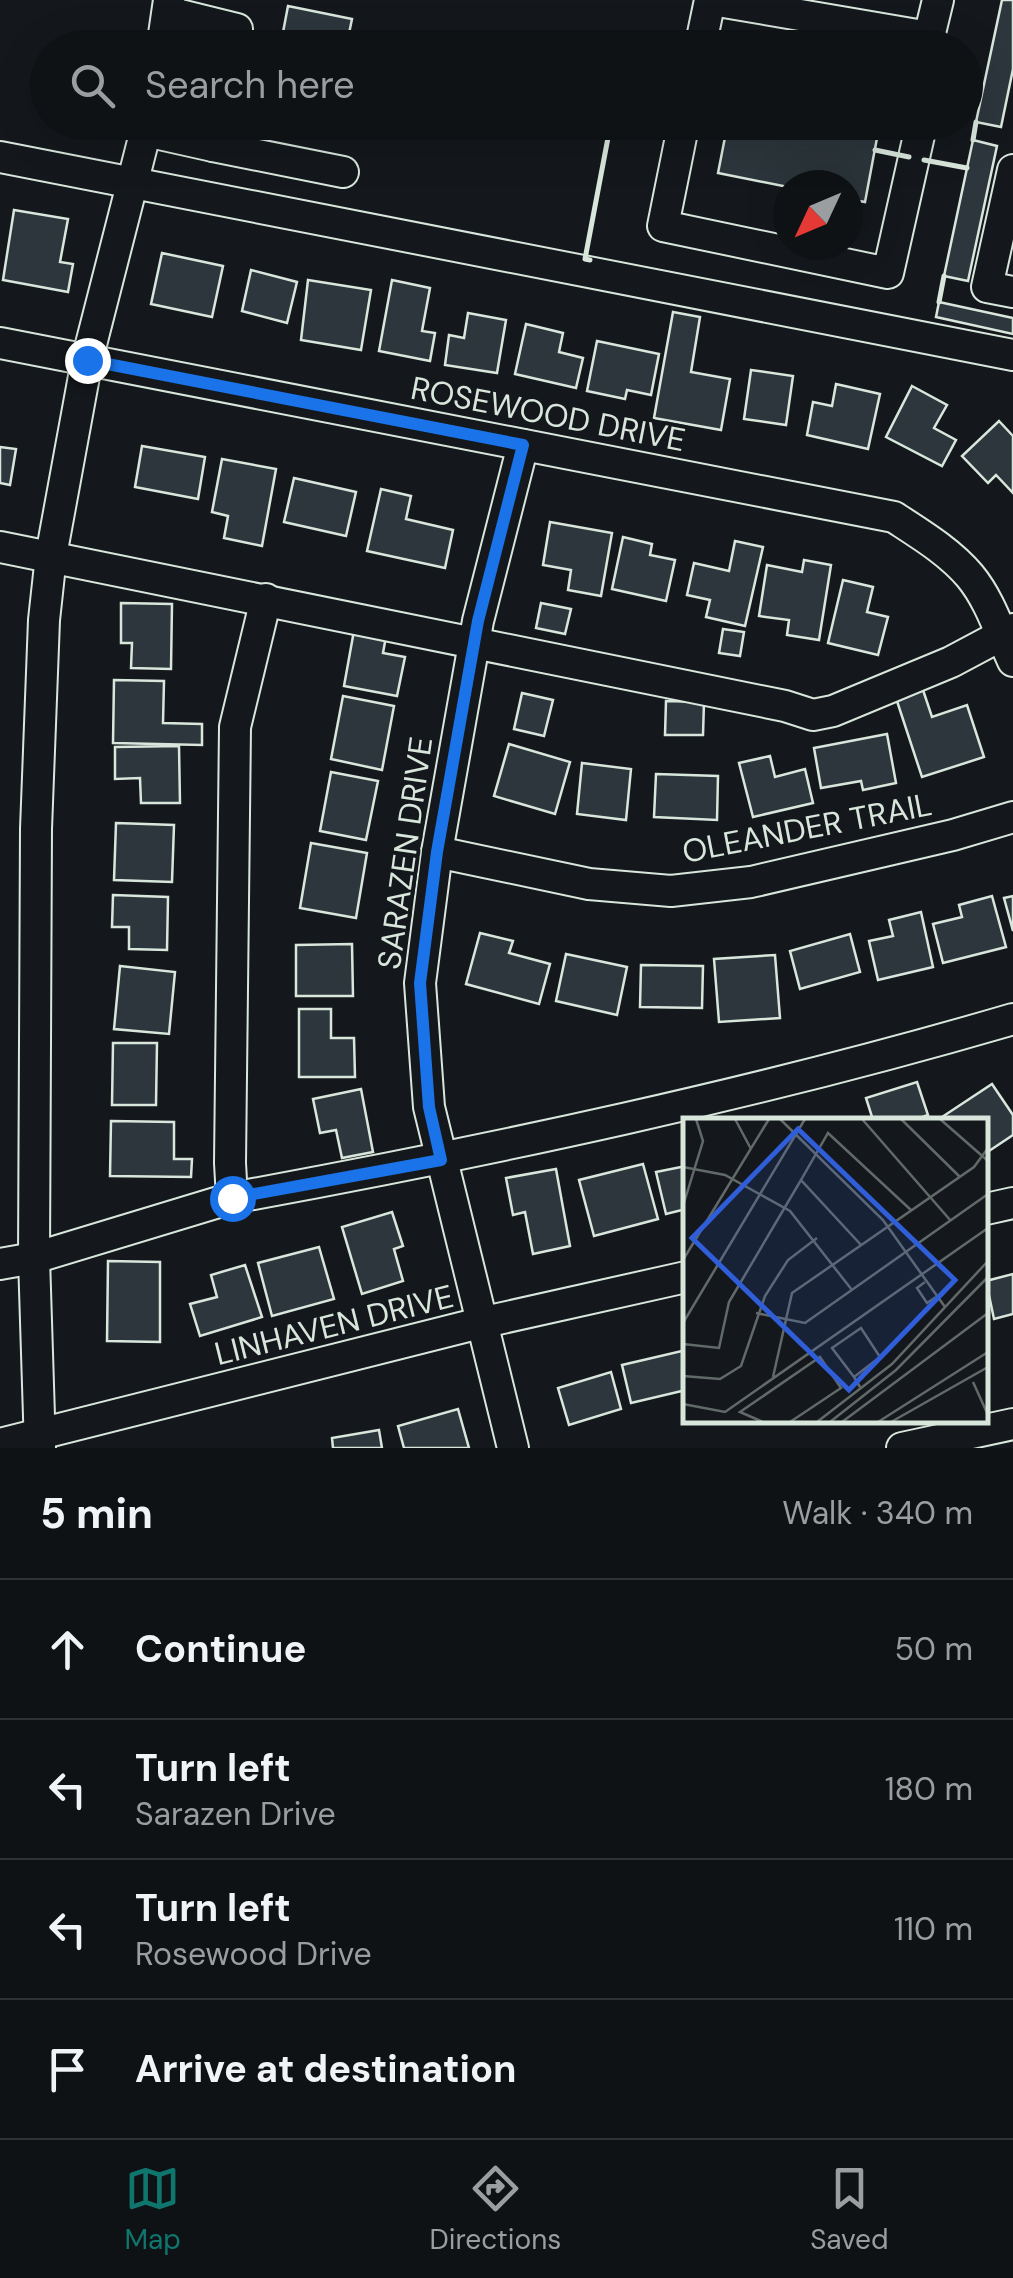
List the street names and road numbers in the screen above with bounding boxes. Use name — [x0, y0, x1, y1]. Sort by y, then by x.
street label: ROSEWOOD DRIVE — [407, 367, 689, 461]
street label: SARAZEN DRIVE — [368, 734, 442, 972]
street label: OLEANDER TRAIL — [679, 783, 935, 873]
street label: LINHAVEN DRIVE — [210, 1275, 458, 1375]

